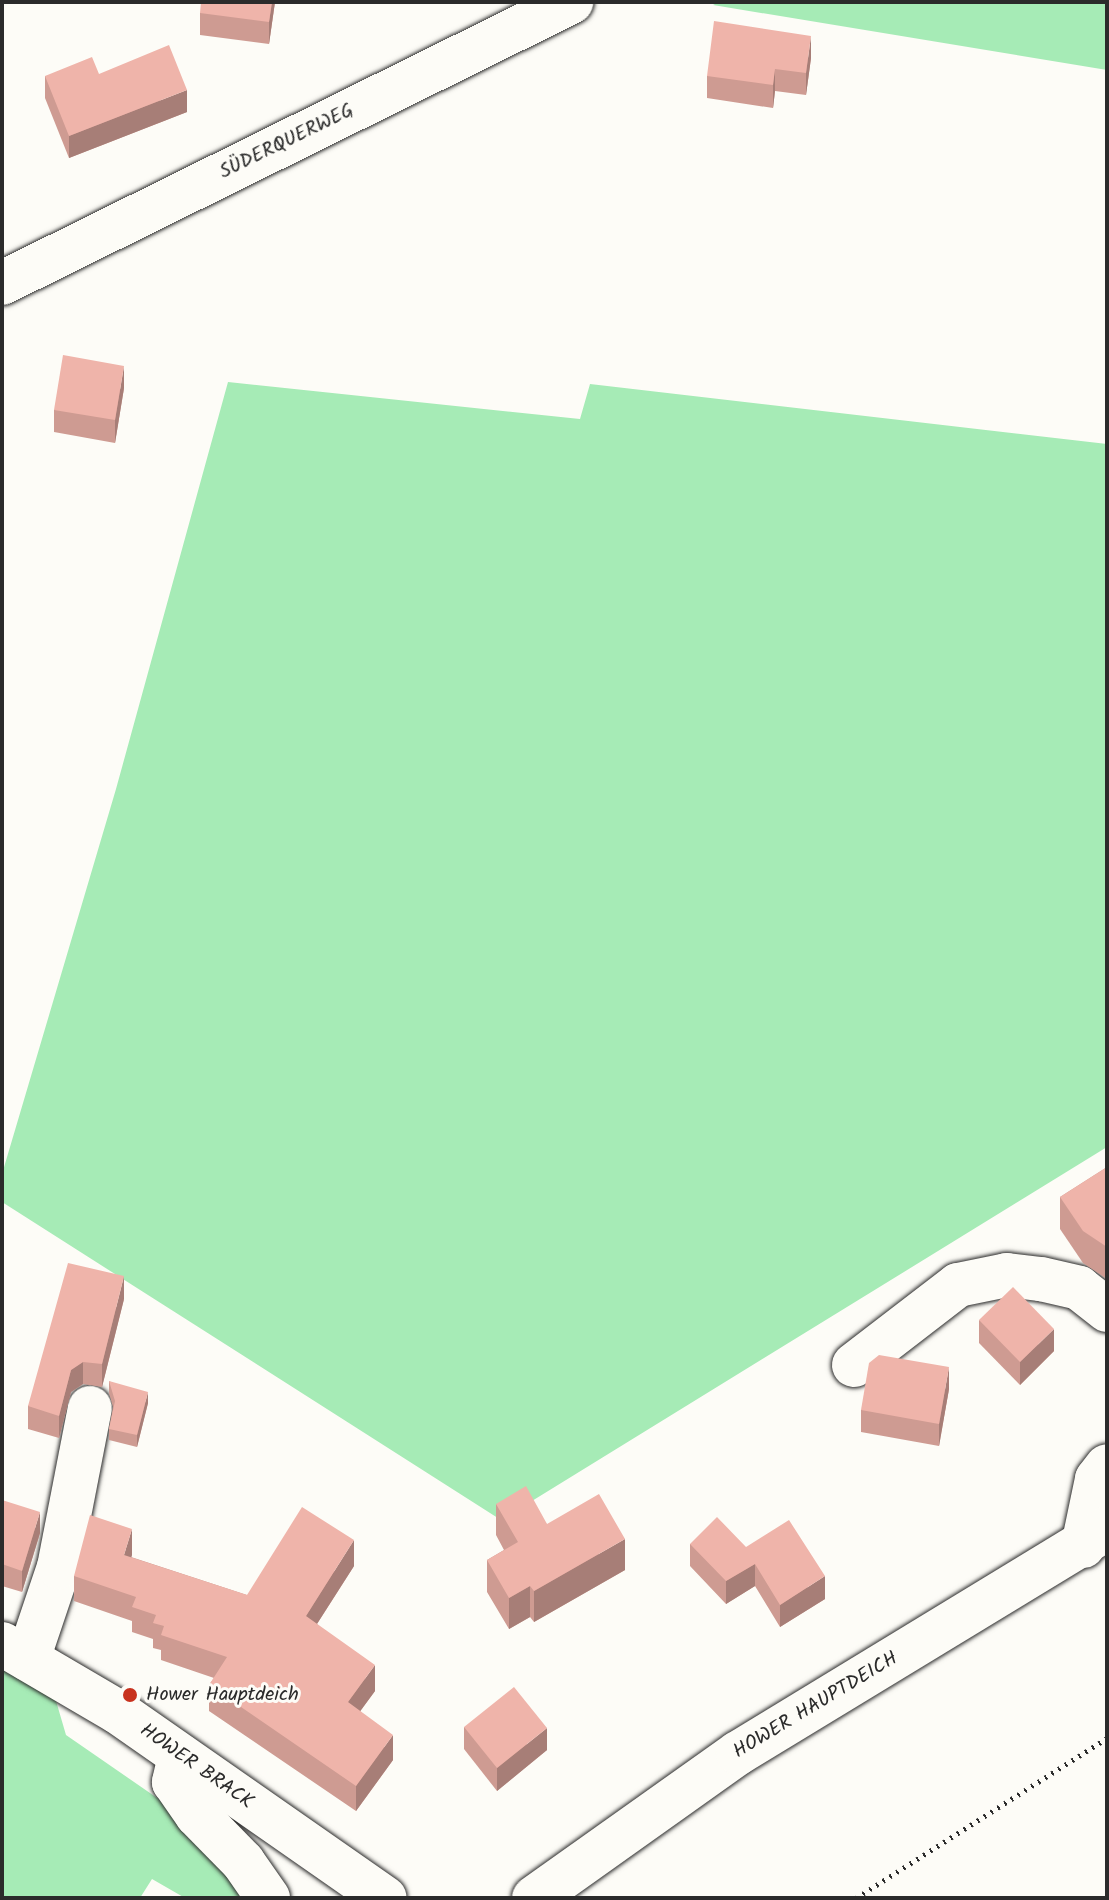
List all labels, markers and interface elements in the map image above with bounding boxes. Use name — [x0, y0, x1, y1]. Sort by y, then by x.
street label: SÜDERQUERWEG — [216, 99, 358, 185]
street label: HOWER HAUPTDEICH — [729, 1647, 903, 1765]
place label: Hower Hauptdeich — [146, 1683, 299, 1707]
marker: Hower Hauptdeich — [121, 1686, 139, 1704]
street label: HOWER BRACK — [135, 1719, 257, 1815]

